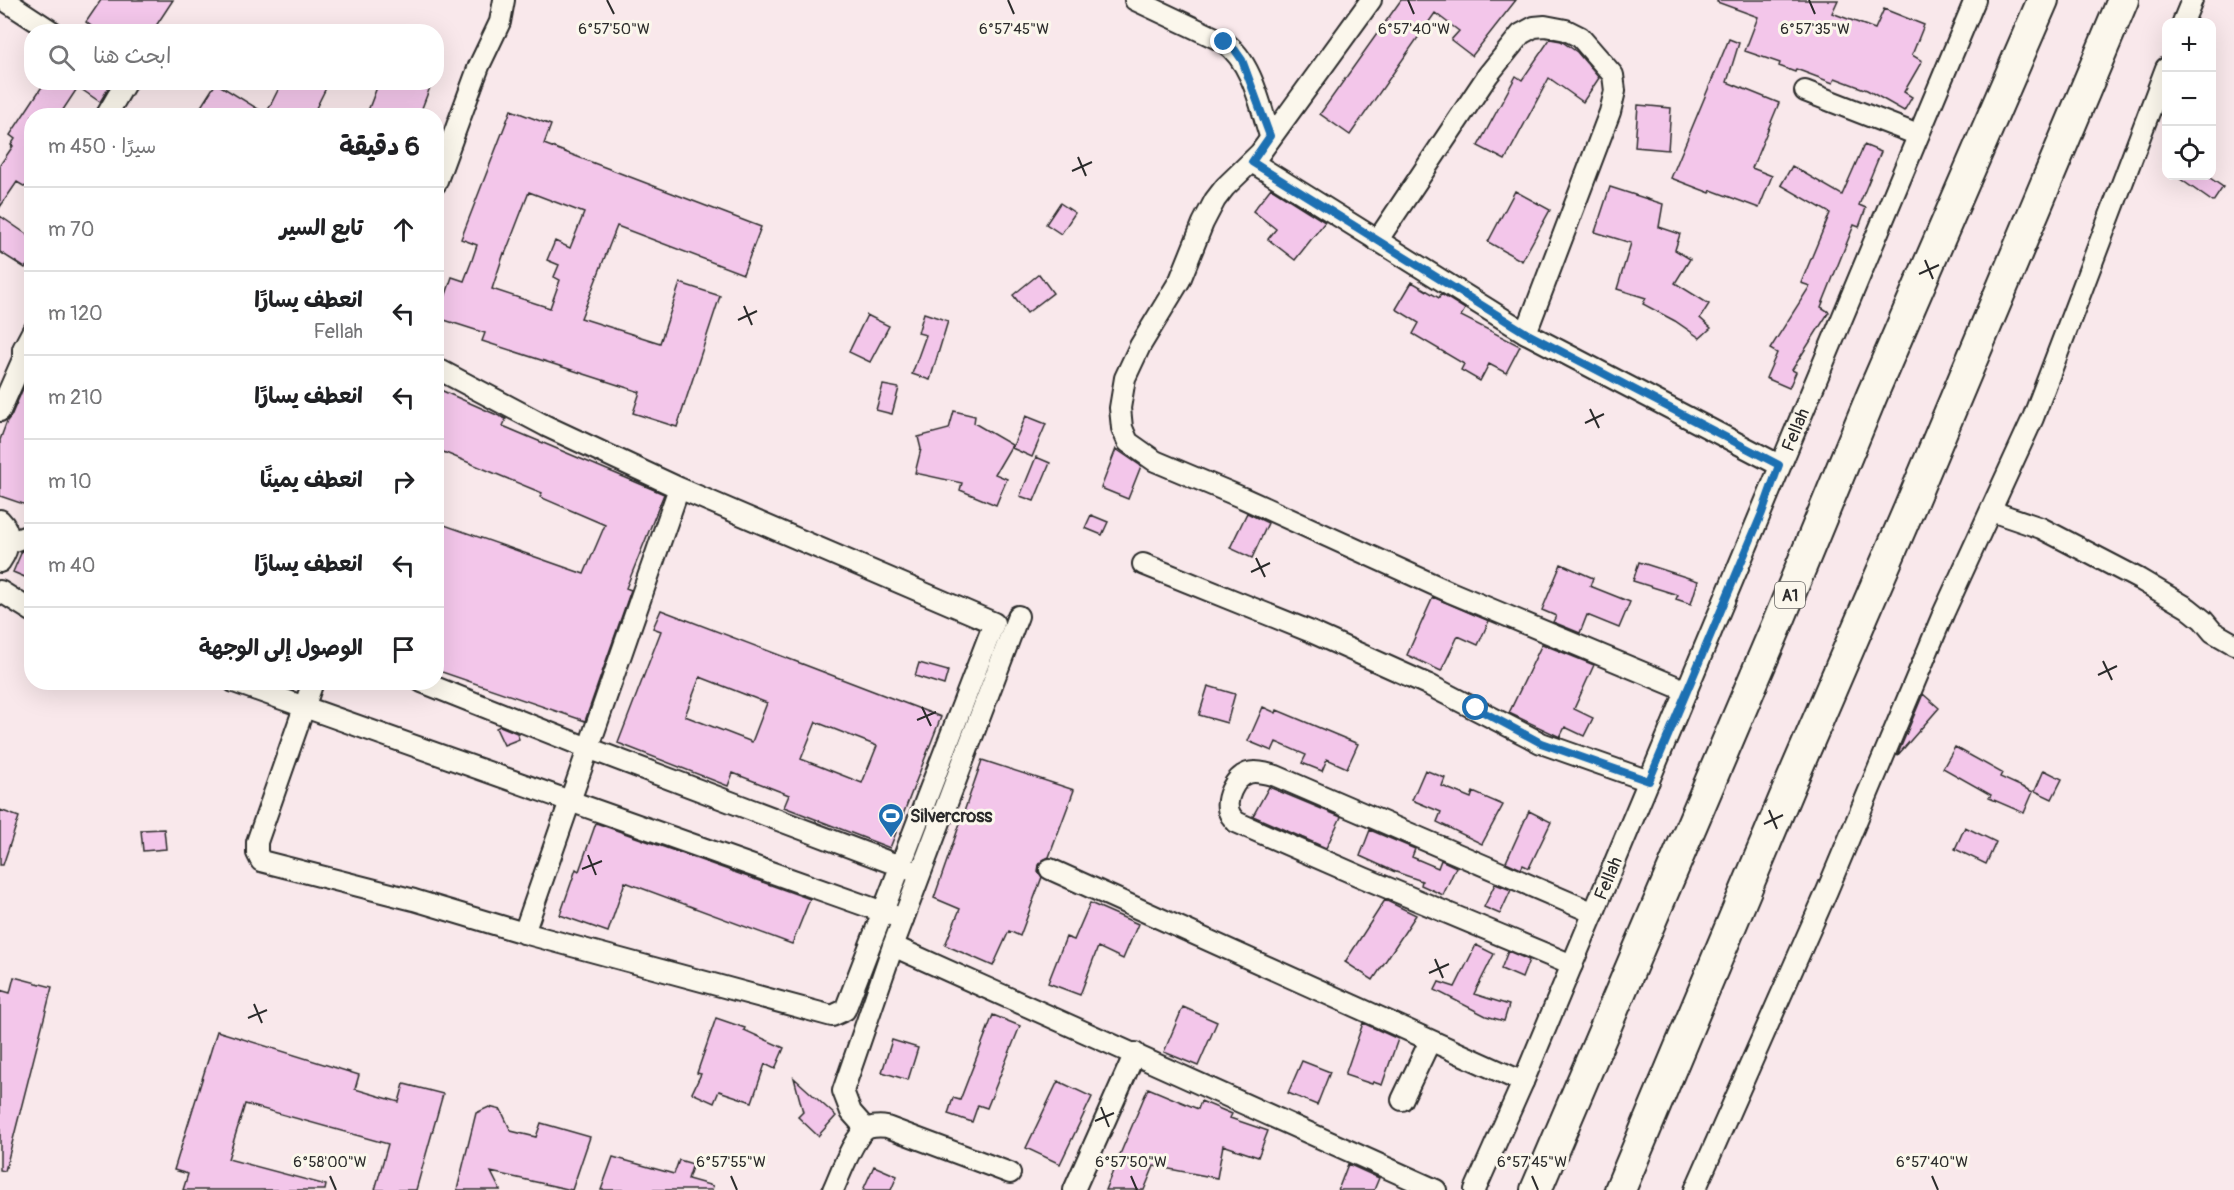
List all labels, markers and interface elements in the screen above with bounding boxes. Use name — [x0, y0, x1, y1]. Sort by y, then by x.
map controls — [2162, 18, 2216, 180]
button: + — [2162, 18, 2216, 72]
text: 6°57'50"W — [578, 20, 650, 39]
text: 6°57'45"W — [979, 20, 1049, 39]
text: 6°57'40"W — [1378, 20, 1450, 39]
text: 6°57'35"W — [1780, 20, 1850, 39]
search box — [24, 24, 444, 90]
route end — [1210, 28, 1236, 54]
icon: search — [45, 41, 78, 74]
text: ابحث هنا — [93, 42, 171, 70]
button: − — [2162, 72, 2216, 126]
button: locate — [2162, 126, 2216, 180]
text: 6 دقيقة — [339, 131, 420, 163]
text: سيرًا · 450 m — [48, 134, 156, 159]
icon: ahead — [387, 213, 420, 246]
text: تابع السير — [280, 214, 363, 242]
text: 70 m — [48, 217, 94, 242]
text: انعطف يسارًا — [254, 286, 363, 314]
icon: left — [387, 297, 420, 330]
text: 120 m — [48, 301, 103, 326]
text: Fellah — [314, 319, 363, 344]
icon: left — [387, 381, 420, 414]
text: انعطف يسارًا — [254, 382, 363, 410]
text: 210 m — [48, 385, 103, 410]
street label: Fellah — [1777, 405, 1815, 455]
icon: right — [387, 465, 420, 498]
text: انعطف يمينًا — [260, 466, 363, 494]
text: 10 m — [48, 469, 92, 494]
icon: left — [387, 549, 420, 582]
text: انعطف يسارًا — [254, 550, 363, 578]
text: 40 m — [48, 553, 95, 578]
road number: A1 — [1775, 582, 1805, 608]
icon: arrive — [387, 633, 420, 666]
text: الوصول إلى الوجهة — [199, 634, 363, 662]
route start — [1462, 694, 1488, 720]
sports icon: Silvercross — [876, 801, 906, 839]
place label: Silvercross — [910, 805, 993, 828]
street label: Fellah — [1589, 853, 1628, 903]
text: 6°58'00"W — [293, 1153, 367, 1172]
text: 6°57'55"W — [696, 1153, 766, 1172]
text: 6°57'50"W — [1095, 1153, 1167, 1172]
text: 6°57'45"W — [1497, 1153, 1567, 1172]
text: 6°57'40"W — [1896, 1153, 1968, 1172]

